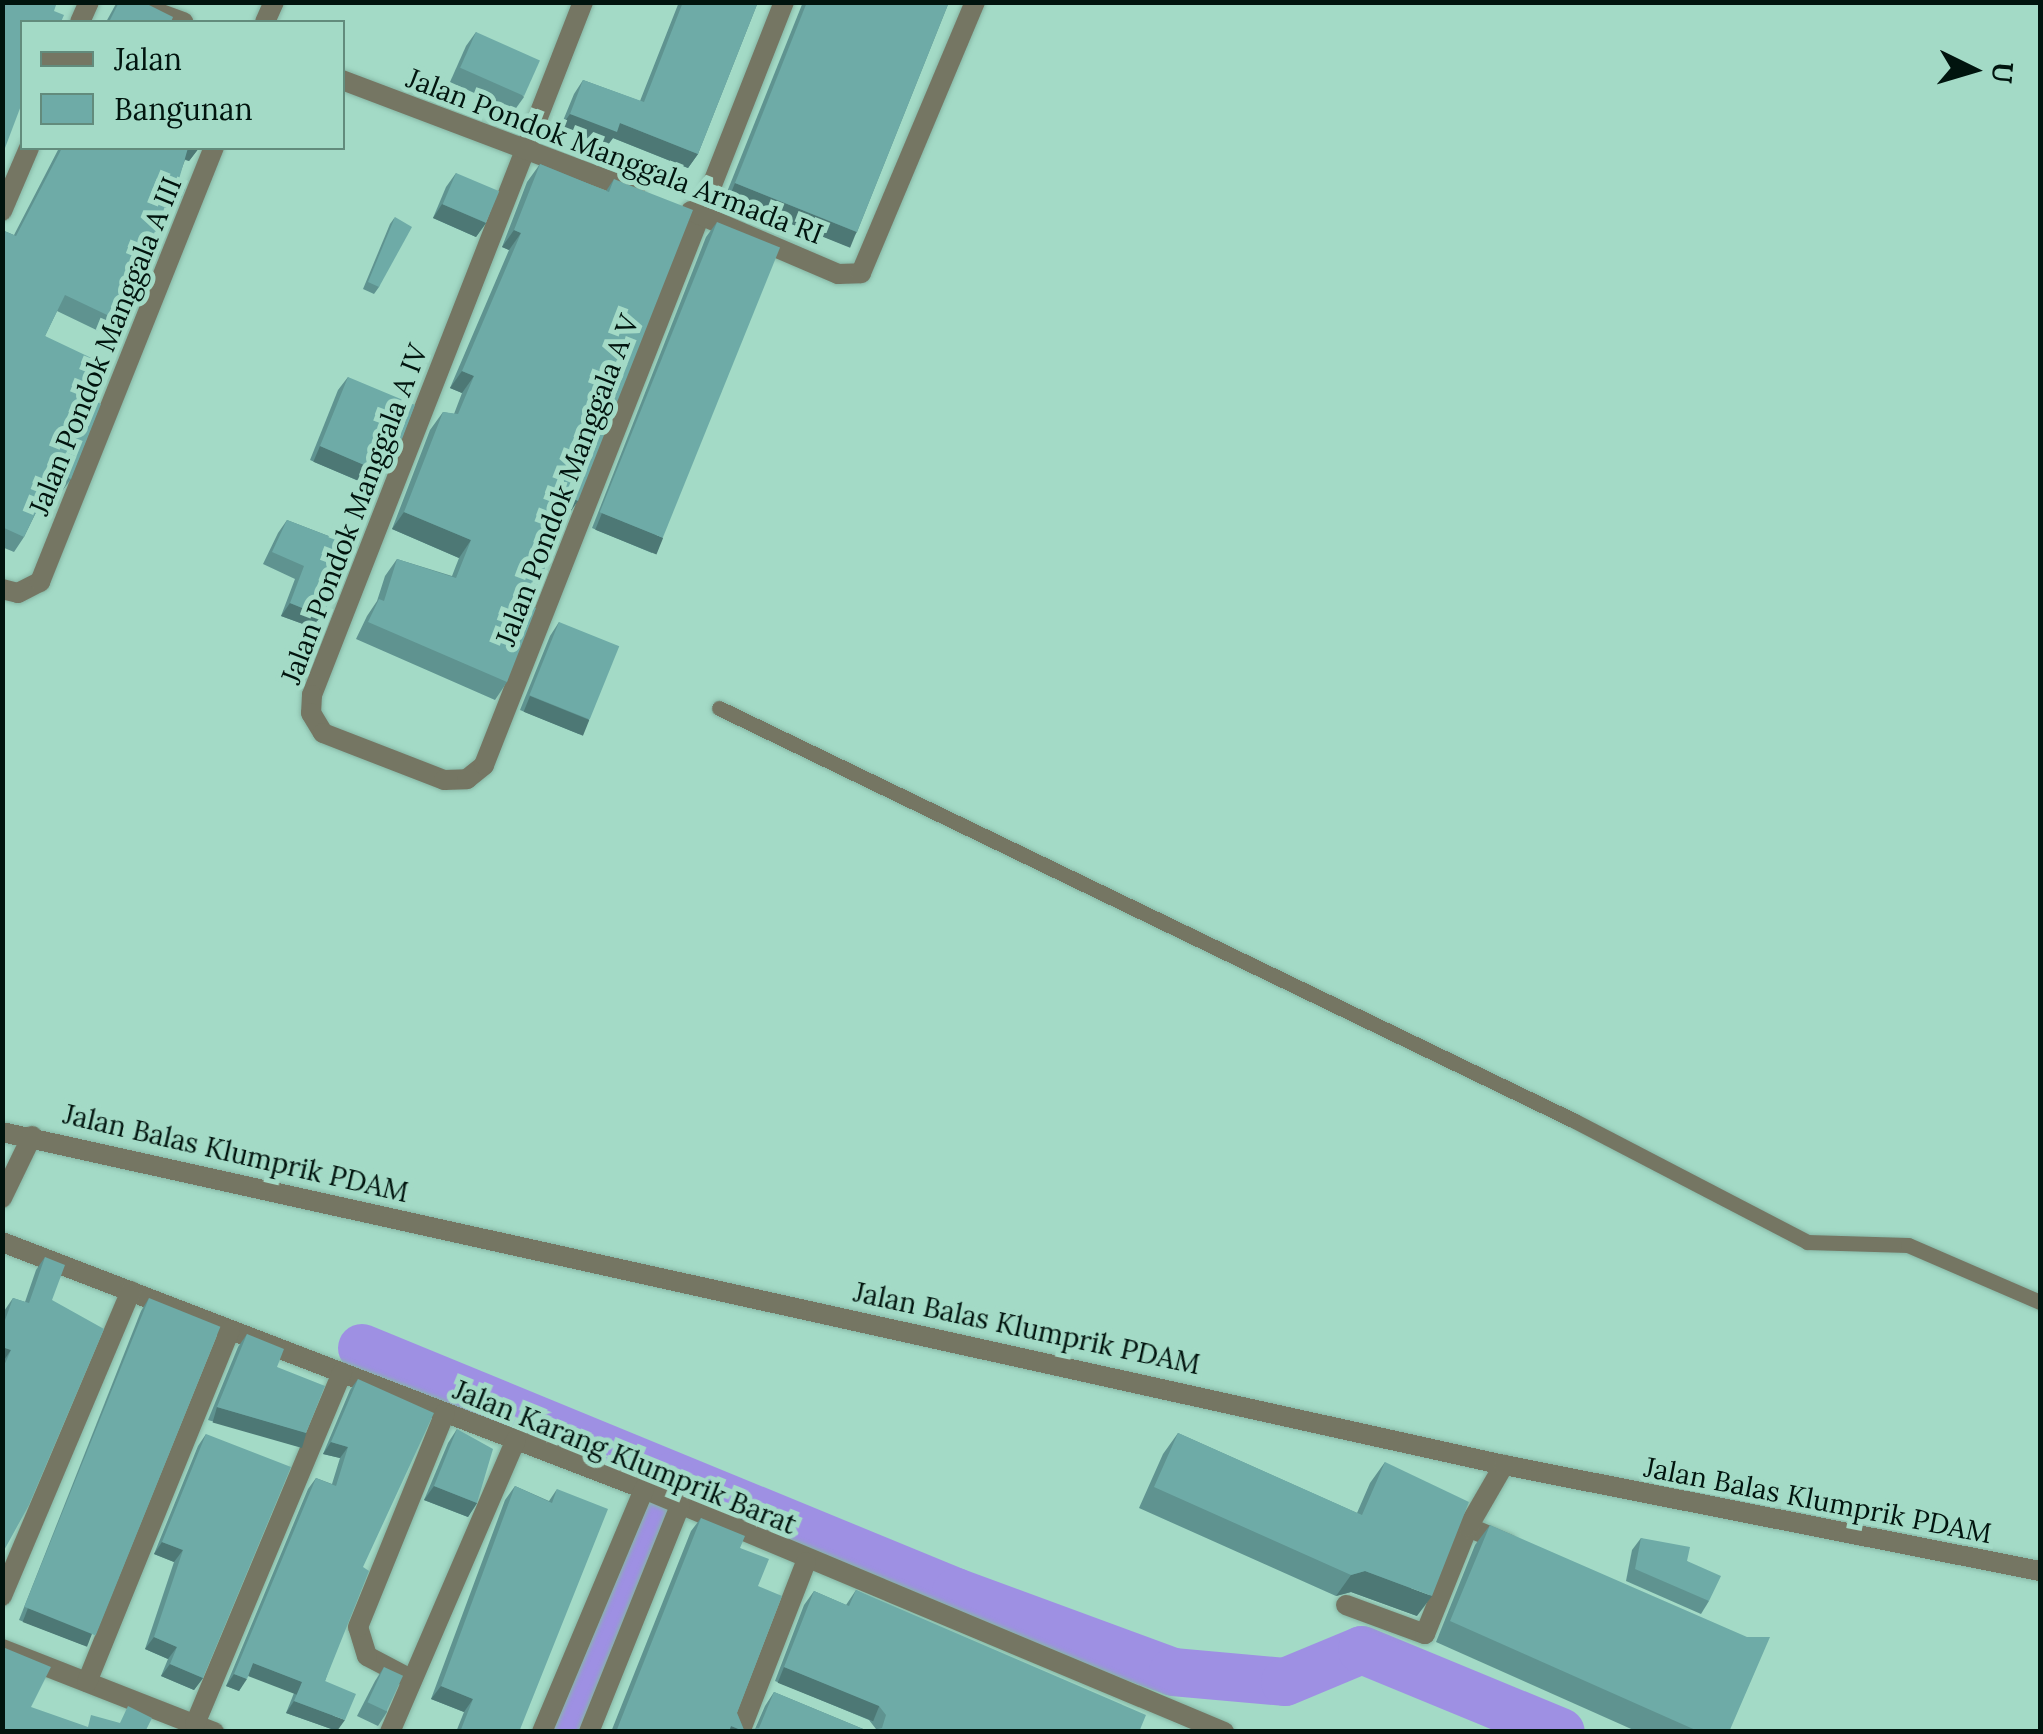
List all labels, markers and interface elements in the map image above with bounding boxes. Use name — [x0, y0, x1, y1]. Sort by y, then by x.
legend — [20, 20, 345, 150]
north arrow — [1923, 20, 2023, 120]
text: Jalan — [114, 40, 182, 78]
text: U — [1984, 60, 2022, 85]
street label: Jalan Pondok Manggala Armada RI — [402, 61, 828, 251]
text: Bangunan — [114, 90, 253, 128]
street label: Jalan Pondok Manggala A III — [22, 172, 188, 520]
street label: Jalan Pondok Manggala A V — [488, 310, 646, 650]
street label: Jalan Pondok Manggala A IV — [274, 339, 434, 689]
street label: Jalan Balas Klumprik PDAM — [60, 1097, 412, 1209]
street label: Jalan Balas Klumprik PDAM — [851, 1275, 1203, 1381]
street label: Jalan Karang Klumprik Barat — [448, 1373, 802, 1541]
street label: Jalan Balas Klumprik PDAM — [1641, 1450, 1995, 1550]

